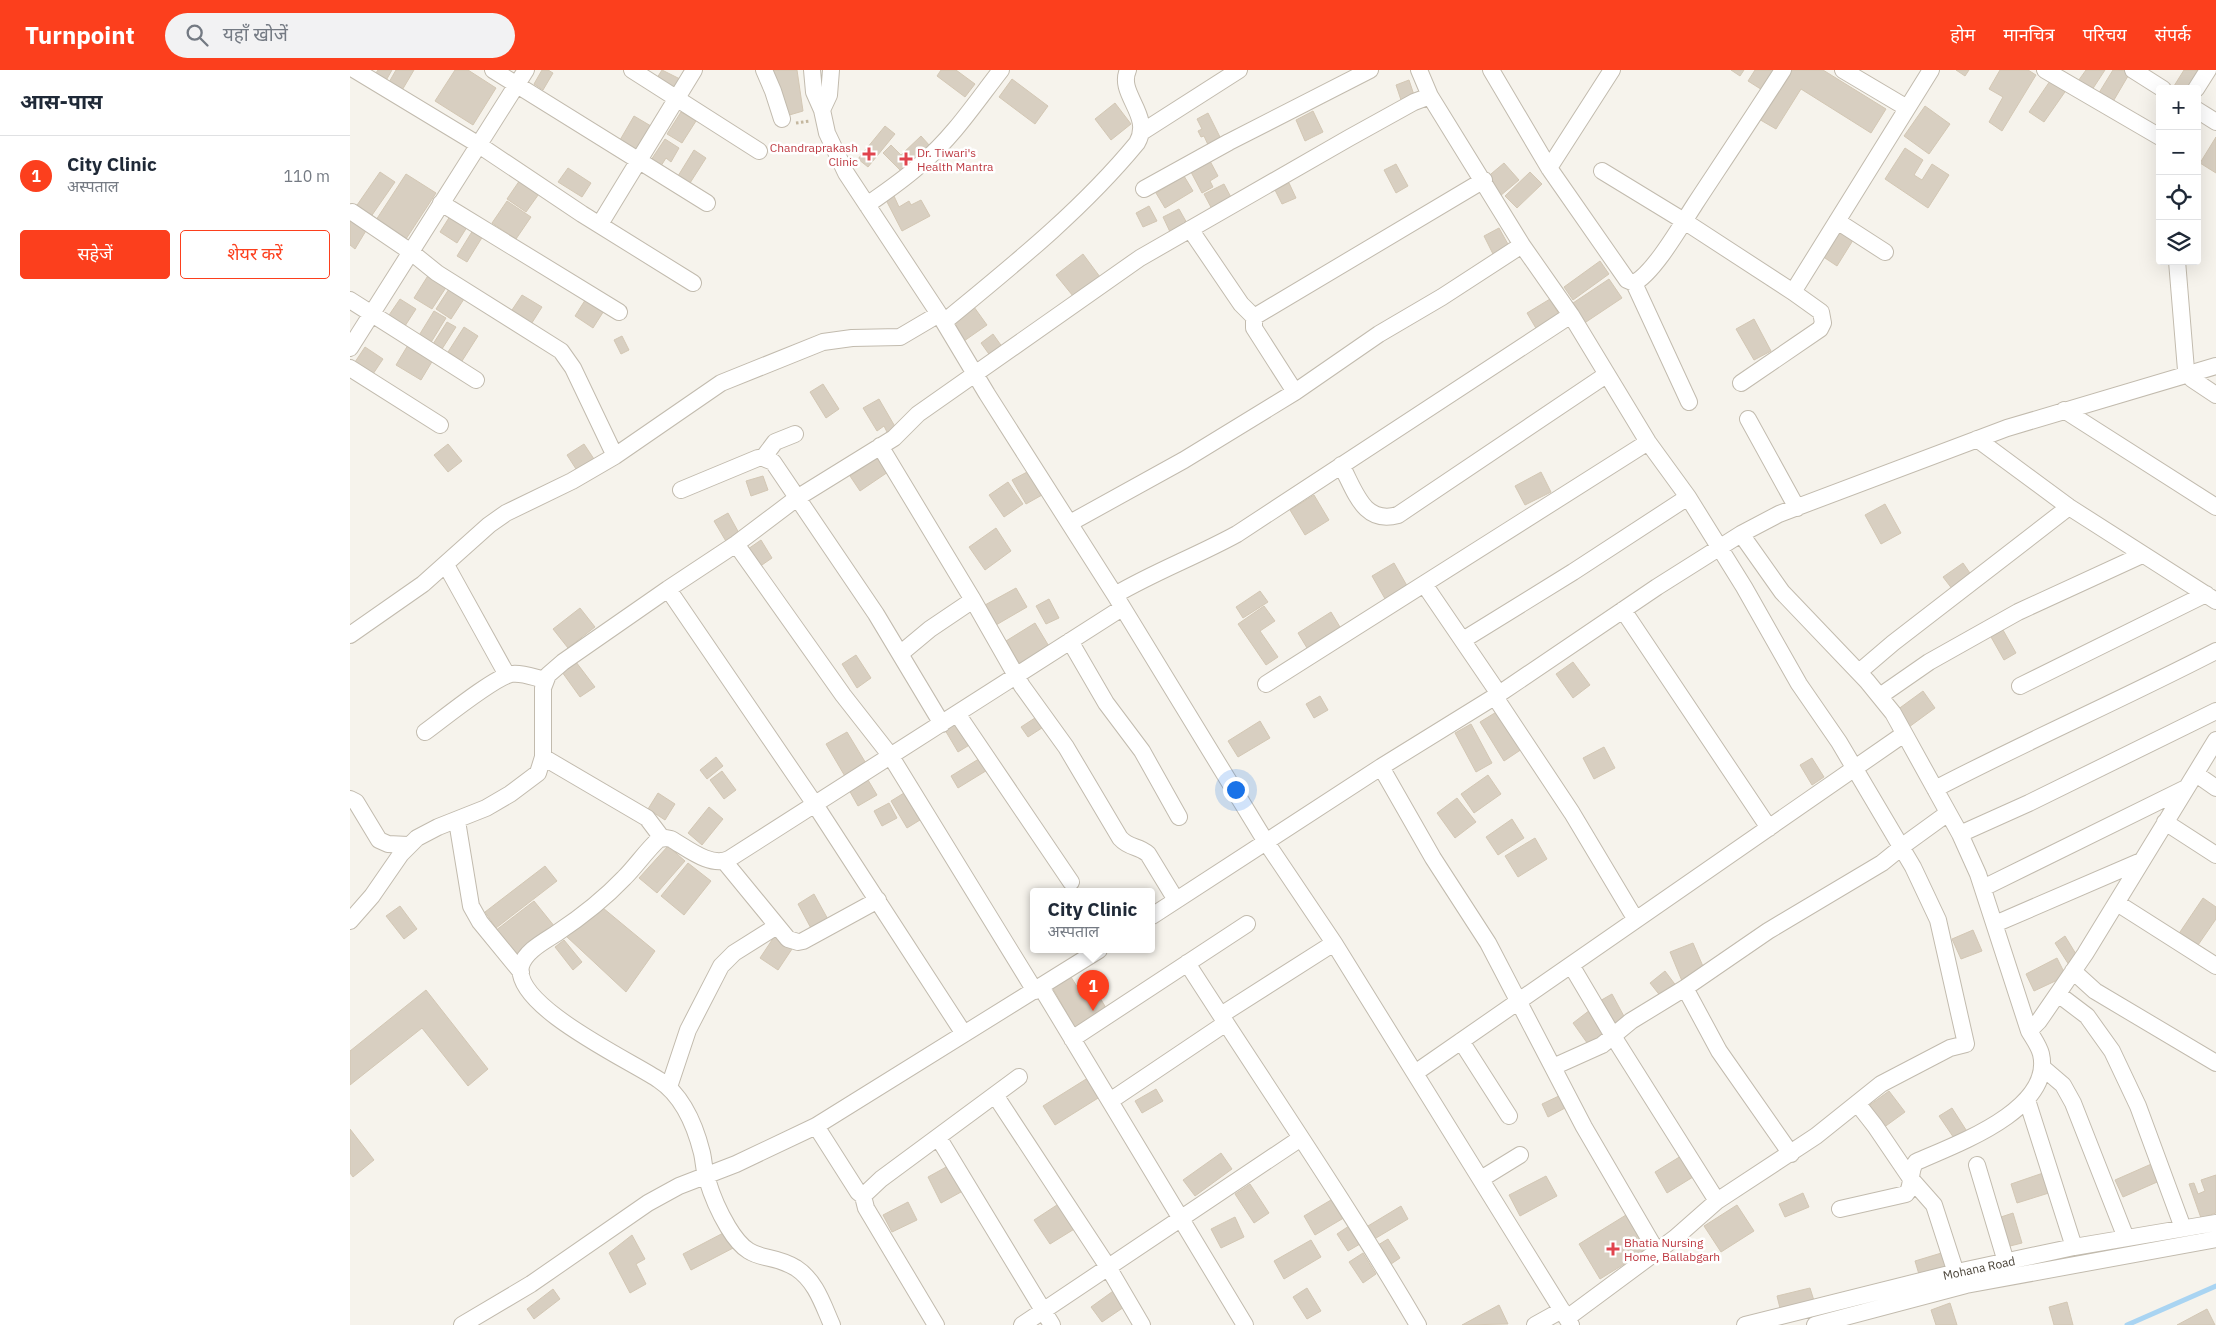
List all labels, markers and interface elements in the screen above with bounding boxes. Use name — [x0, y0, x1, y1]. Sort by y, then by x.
search box — [165, 13, 515, 58]
text: Turnpoint — [25, 19, 135, 51]
icon: search — [183, 21, 211, 49]
text: यहाँ खोजें — [223, 22, 288, 46]
text: होम — [1950, 23, 1975, 46]
text: मानचित्र — [2003, 23, 2055, 46]
text: परिचय — [2083, 23, 2127, 46]
text: संपर्क — [2155, 23, 2191, 46]
map controls — [2156, 85, 2201, 265]
button: + — [2156, 85, 2201, 130]
text: आस-पास — [20, 87, 103, 115]
button: − — [2156, 130, 2201, 175]
place label: Chandraprakash Clinic — [770, 140, 858, 169]
place label: Dr. Tiwari's Health Mantra — [917, 145, 994, 174]
marker: Chandraprakash Clinic — [862, 147, 876, 161]
text: City Clinic — [67, 152, 157, 176]
marker: Dr. Tiwari's Health Mantra — [899, 152, 913, 166]
text: 1 — [31, 166, 41, 186]
text: 110 m — [283, 166, 330, 186]
button: locate — [2156, 175, 2201, 220]
text: अस्पताल — [67, 176, 119, 196]
button: layers — [2156, 220, 2201, 265]
button: सहेजें — [20, 230, 170, 279]
button: शेयर करें — [180, 230, 330, 279]
your location — [1223, 777, 1249, 803]
popup — [1030, 888, 1155, 953]
text: City Clinic — [1048, 897, 1137, 921]
text: अस्पताल — [1048, 921, 1099, 941]
pin: 1 — [1077, 970, 1109, 1011]
place label: Bhatia Nursing Home, Ballabgarh — [1624, 1235, 1720, 1264]
marker: Bhatia Nursing Home, Ballabgarh — [1606, 1242, 1620, 1256]
street label: Mohana Road — [1942, 1253, 2016, 1283]

